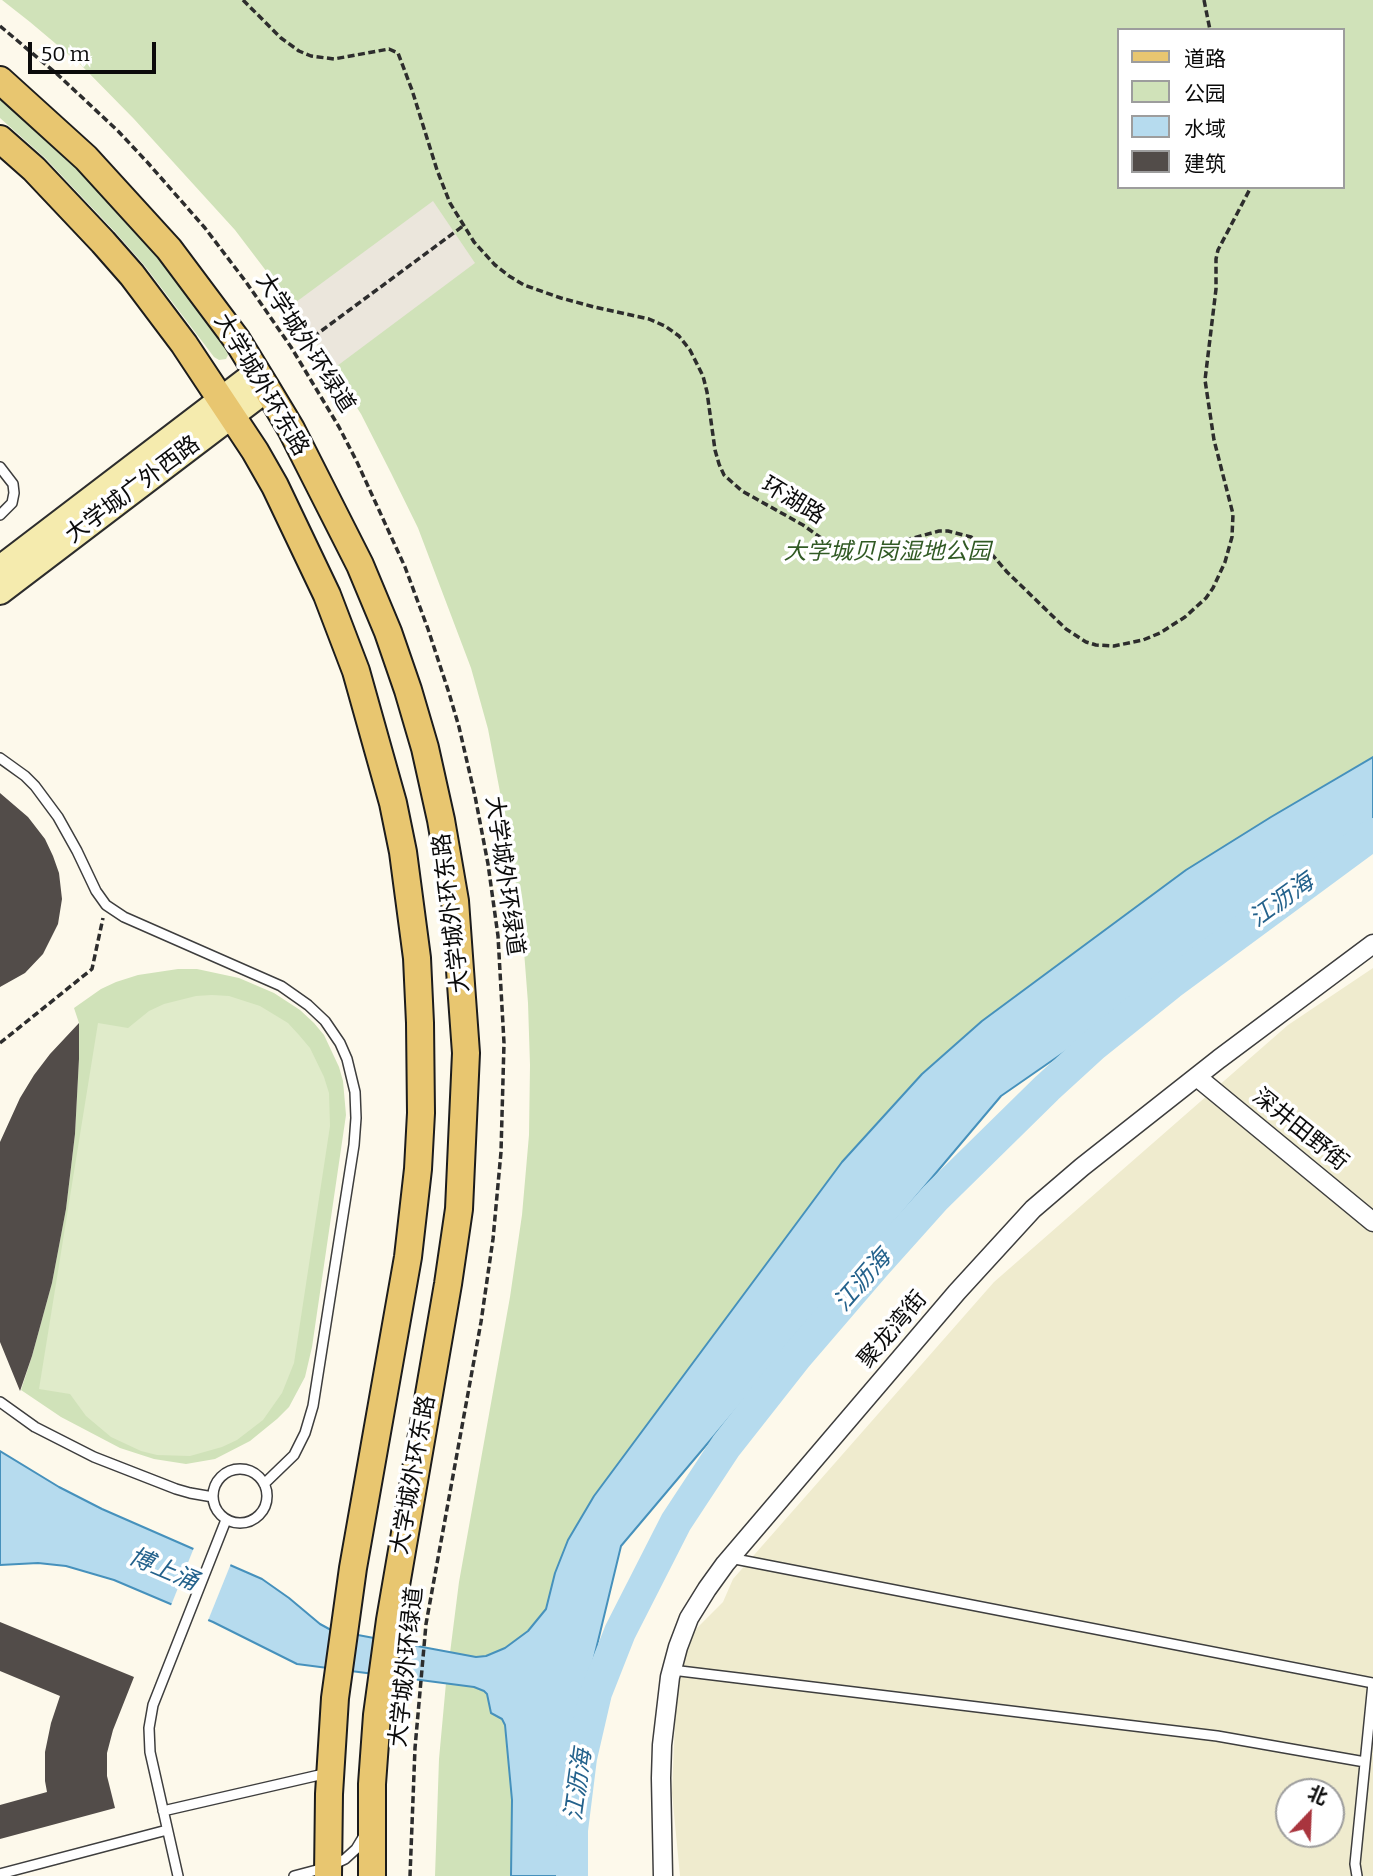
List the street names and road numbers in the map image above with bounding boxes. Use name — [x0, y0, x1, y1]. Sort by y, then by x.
street label: 大学城外环绿道 — [250, 268, 360, 418]
street label: 大学城外环东路 — [208, 309, 314, 461]
street label: 大学城广外西路 — [60, 431, 206, 549]
street label: 环湖路 — [756, 471, 830, 531]
street label: 大学城外环绿道 — [479, 794, 529, 958]
street label: 大学城外环东路 — [428, 831, 476, 995]
street label: 深井田野街 — [1247, 1083, 1353, 1177]
street label: 聚龙湾街 — [853, 1286, 933, 1374]
street label: 大学城外环东路 — [386, 1393, 442, 1557]
street label: 大学城外环绿道 — [385, 1585, 429, 1749]

